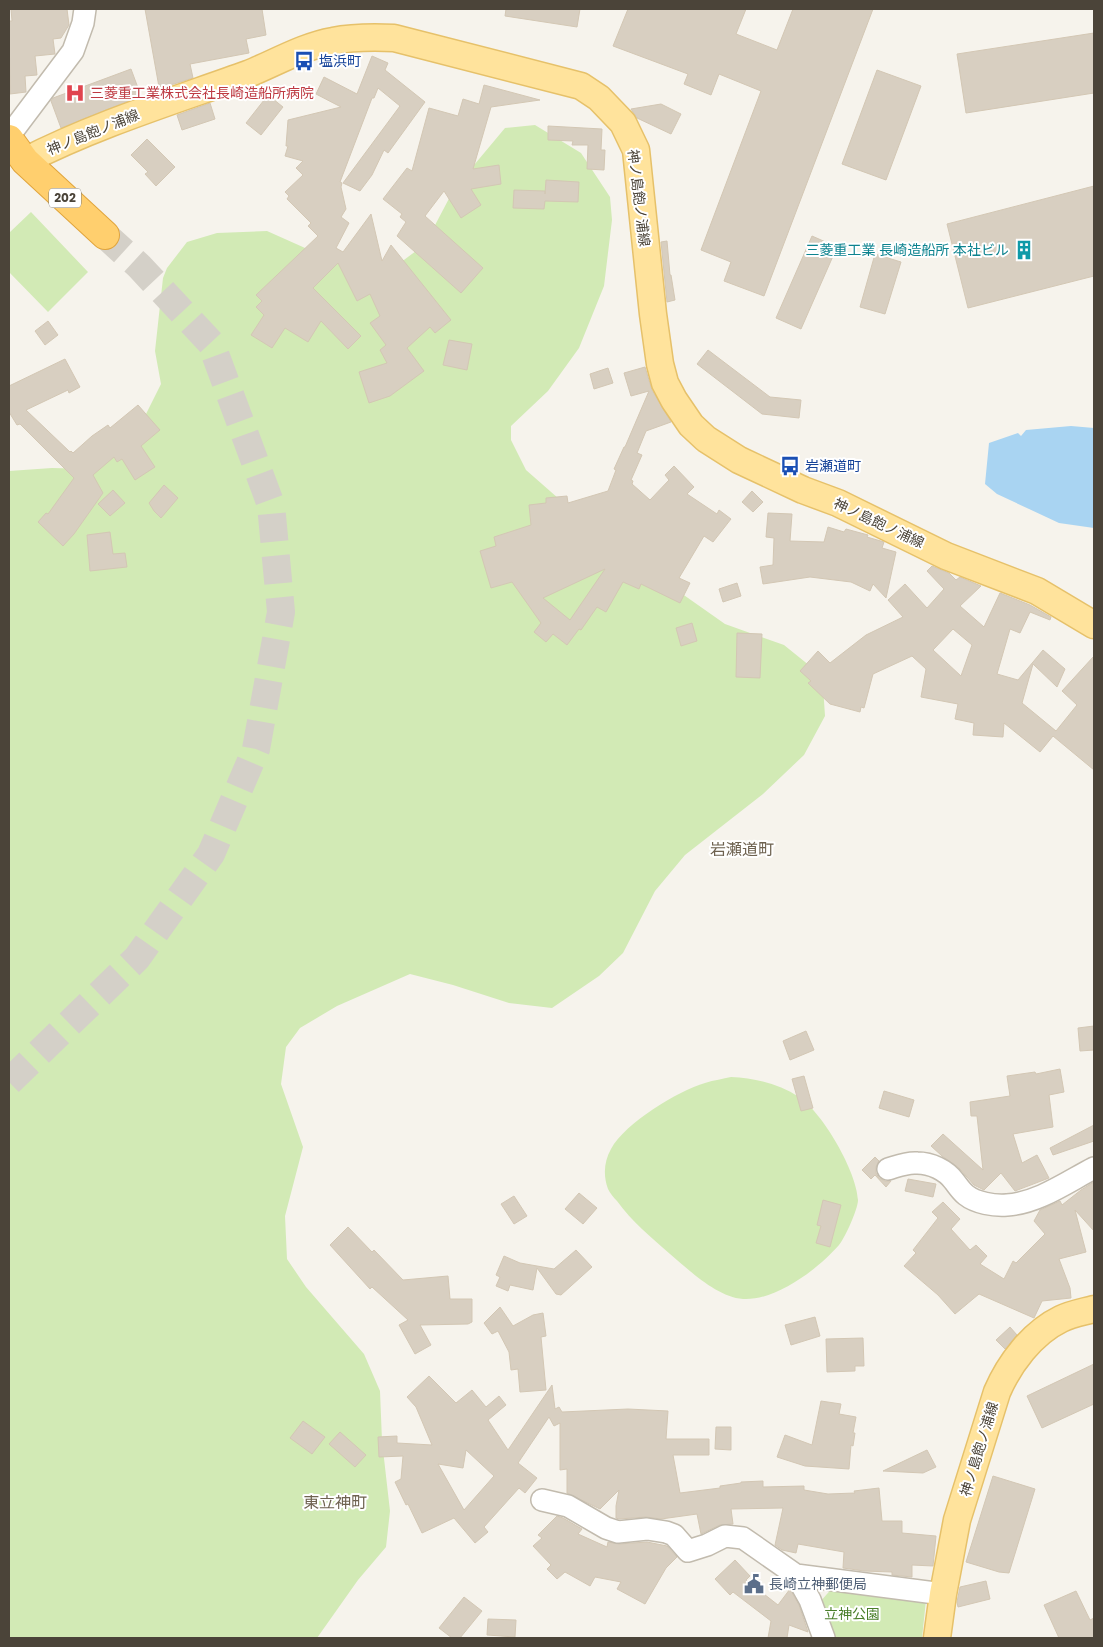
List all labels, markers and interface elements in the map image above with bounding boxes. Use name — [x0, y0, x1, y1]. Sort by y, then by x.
bus stop icon: 塩浜町 — [293, 50, 315, 72]
place label: 塩浜町 — [319, 51, 361, 71]
hospital icon: 三菱重工業株式会社長崎造船所病院 — [64, 82, 86, 104]
place label: 三菱重工業株式会社長崎造船所病院 — [90, 83, 314, 103]
street label: 神ノ島飽ノ浦線 — [44, 104, 142, 160]
street label: 神ノ島飽ノ浦線 — [623, 148, 655, 248]
road number: 202 — [49, 188, 81, 208]
building icon: 三菱重工業 長崎造船所 本社ビル — [1013, 239, 1035, 261]
place label: 三菱重工業 長崎造船所 本社ビル — [806, 240, 1009, 260]
bus stop icon: 岩瀬道町 — [779, 455, 801, 477]
place label: 岩瀬道町 — [805, 456, 861, 476]
street label: 神ノ島飽ノ浦線 — [830, 493, 928, 553]
district label: 岩瀬道町 — [710, 838, 774, 861]
street label: 神ノ島飽ノ浦線 — [955, 1399, 1003, 1499]
district label: 東立神町 — [303, 1491, 367, 1514]
public building icon: 長崎立神郵便局 — [743, 1573, 765, 1595]
place label: 長崎立神郵便局 — [769, 1574, 867, 1594]
park label: 立神公園 — [824, 1604, 880, 1624]

